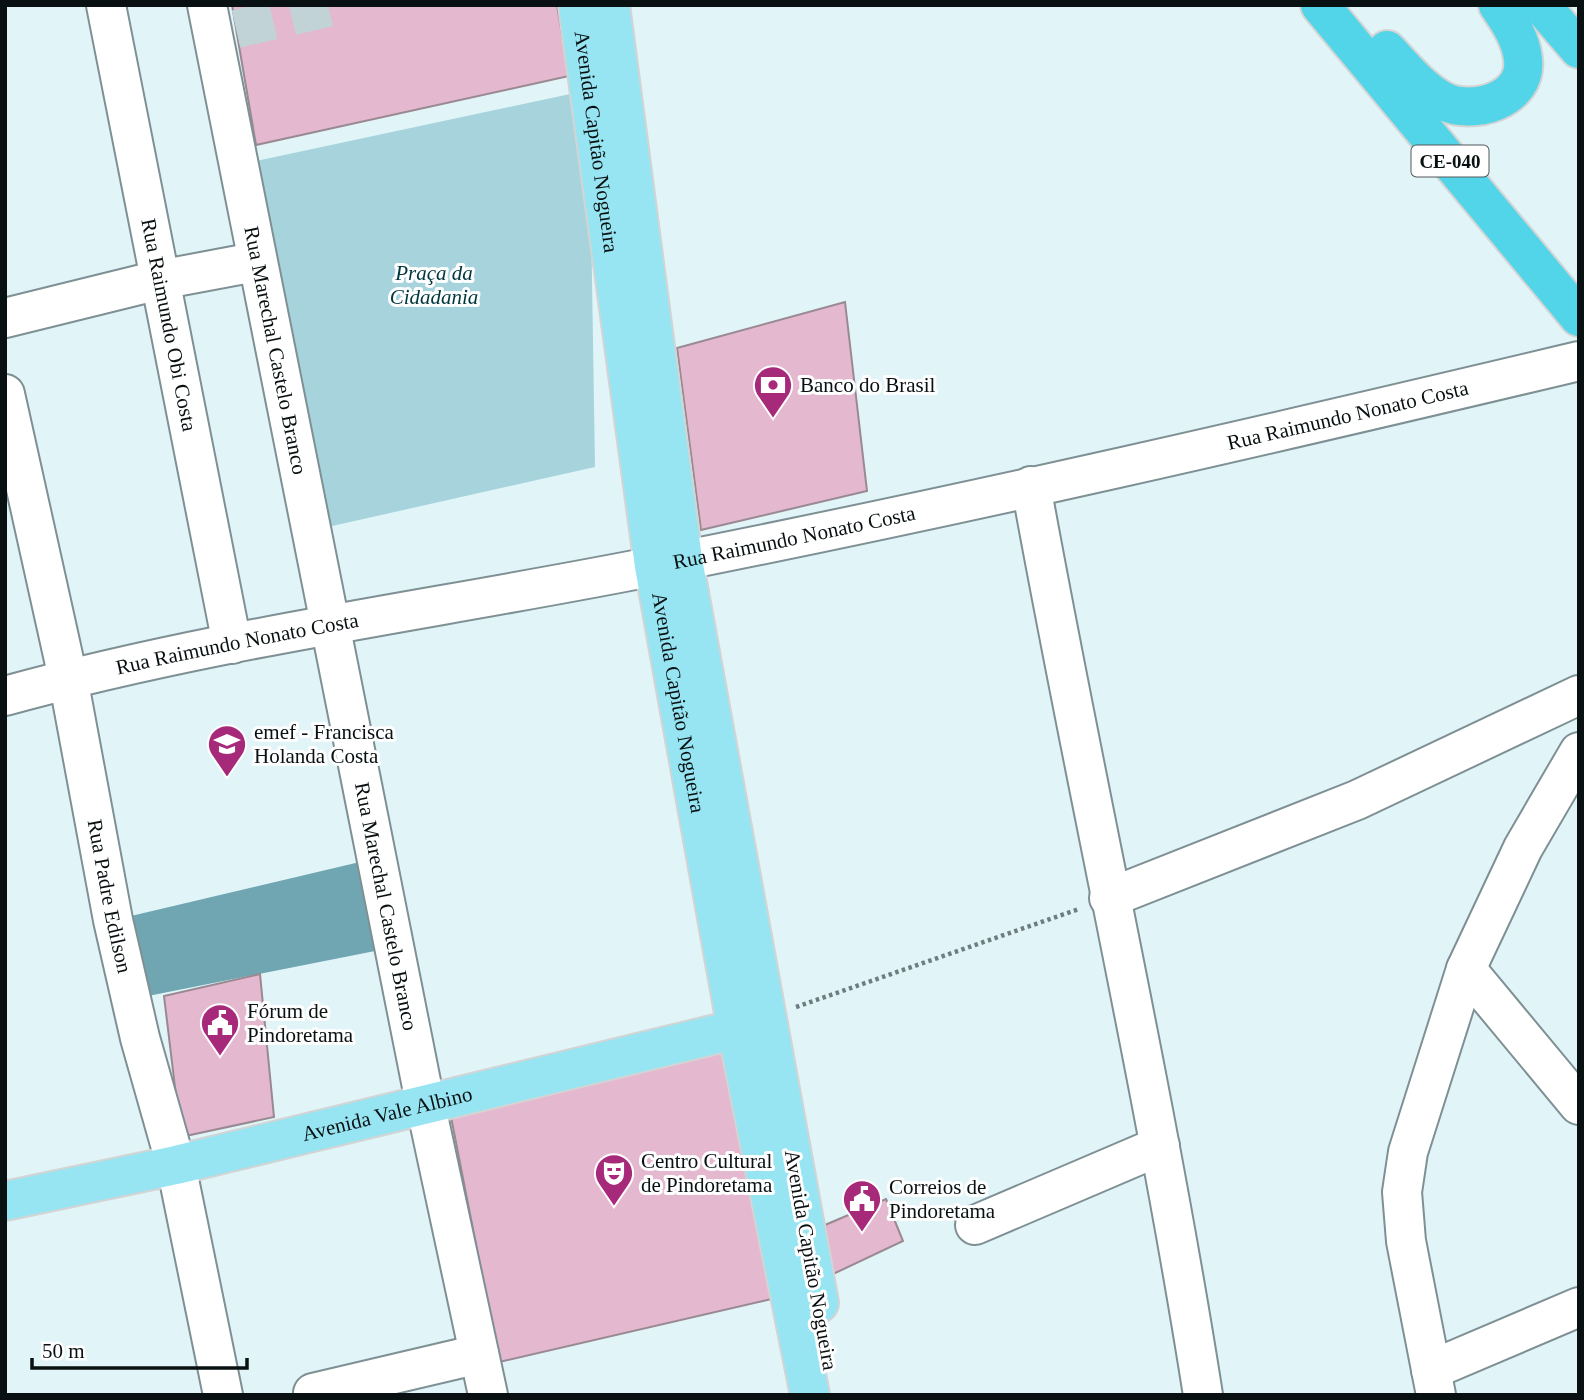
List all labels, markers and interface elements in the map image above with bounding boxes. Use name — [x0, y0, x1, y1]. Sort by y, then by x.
street label: Avenida Capitão Nogueira — [570, 29, 624, 255]
road number: CE-040 — [1412, 146, 1488, 176]
street label: Rua Raimundo Obi Costa — [136, 216, 202, 434]
street label: Rua Marechal Castelo Branco — [239, 224, 312, 476]
park label: Praça da Cidadania — [390, 261, 478, 309]
bank icon: Banco do Brasil — [752, 364, 794, 419]
place label: Banco do Brasil — [800, 373, 935, 397]
street label: Rua Raimundo Nonato Costa — [1225, 375, 1471, 455]
street label: Rua Raimundo Nonato Costa — [671, 501, 918, 574]
street label: Avenida Capitão Nogueira — [647, 591, 710, 816]
street label: Rua Raimundo Nonato Costa — [113, 608, 361, 680]
place label: emef - Francisca Holanda Costa — [254, 720, 395, 768]
school or university icon: emef - Francisca Holanda Costa — [206, 723, 248, 778]
street label: Rua Marechal Castelo Branco — [350, 780, 423, 1033]
street label: Rua Padre Edilson — [83, 817, 137, 976]
place label: Fórum de Pindoretama — [247, 999, 354, 1047]
public building icon: Fórum de Pindoretama — [199, 1002, 241, 1057]
street label: Avenida Vale Albino — [300, 1082, 475, 1146]
street label: Avenida Capitão Nogueira — [780, 1148, 842, 1373]
place label: Centro Cultural de Pindoretama — [641, 1149, 773, 1197]
theatre icon: Centro Cultural de Pindoretama — [593, 1152, 635, 1207]
place label: Correios de Pindoretama — [889, 1175, 996, 1223]
public building icon: Correios de Pindoretama — [841, 1178, 883, 1233]
scale bar — [32, 1326, 247, 1370]
text: 50 m — [42, 1339, 85, 1363]

